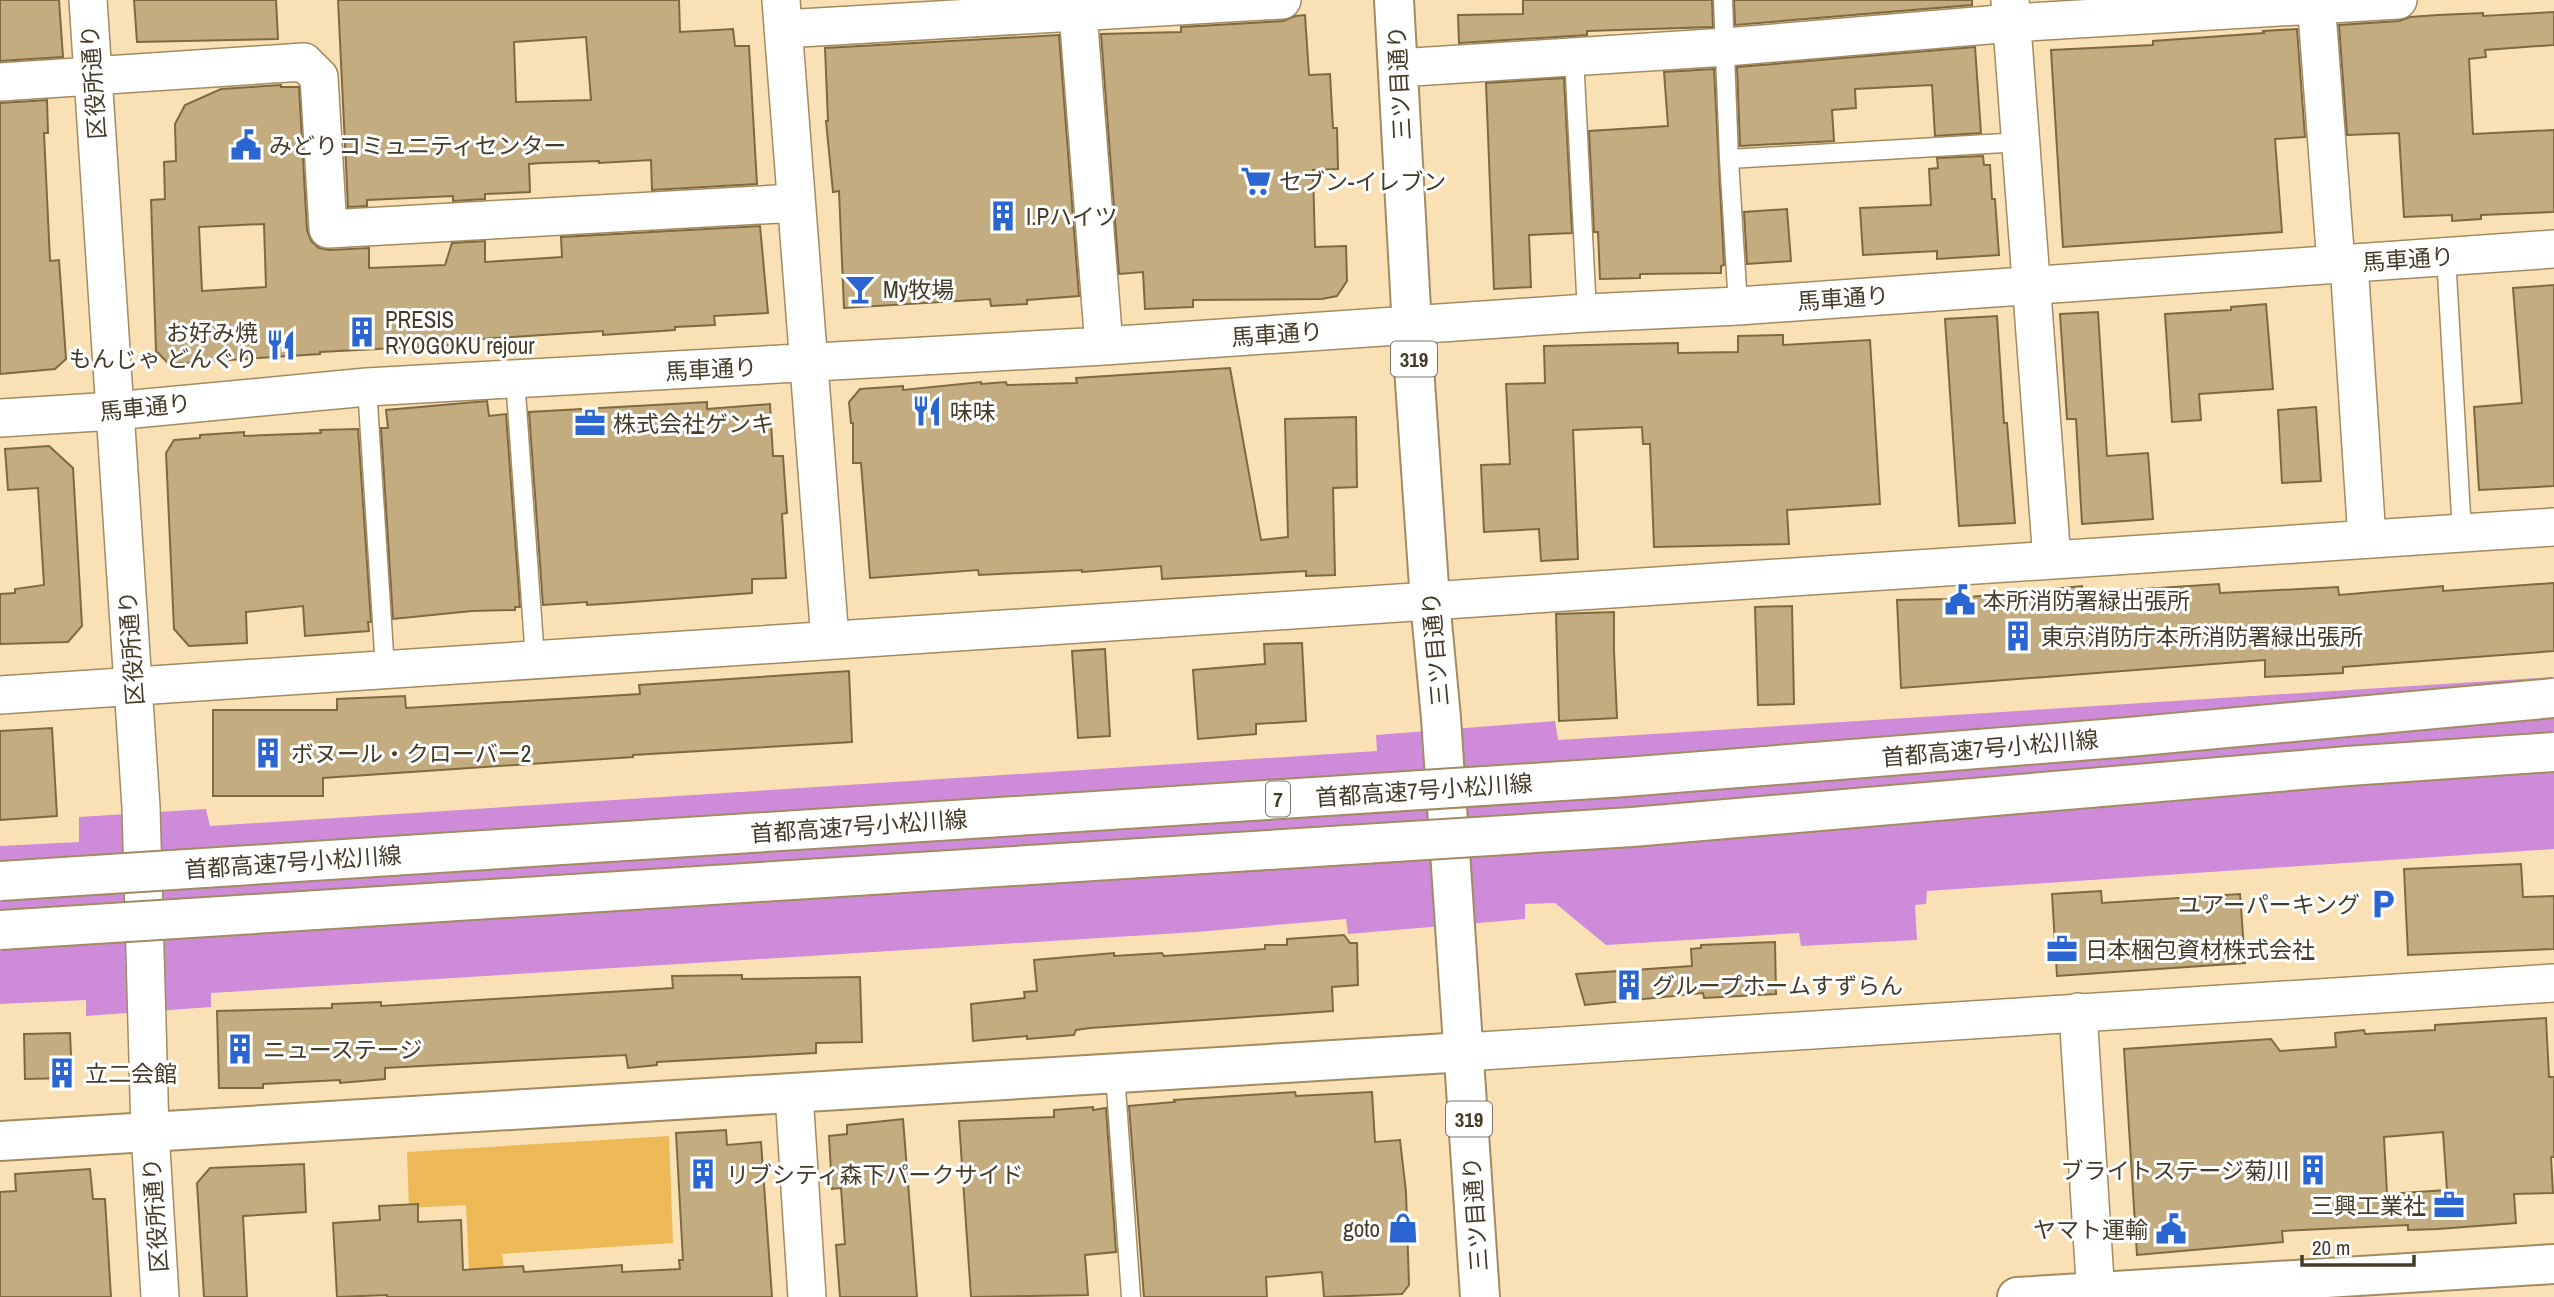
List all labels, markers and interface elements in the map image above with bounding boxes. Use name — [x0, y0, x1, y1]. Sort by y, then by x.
street label: 区役所通り — [74, 24, 112, 140]
street label: 三ツ目通り — [1381, 25, 1417, 141]
public building icon: みどりコミュニティセンター — [229, 128, 263, 162]
place label: みどりコミュニティセンター — [269, 130, 567, 161]
supermarket icon: セブン-イレブン — [1239, 164, 1273, 198]
place label: セブン-イレブン — [1279, 166, 1446, 197]
building icon: I.Pハイツ — [986, 199, 1020, 233]
place label: I.Pハイツ — [1026, 201, 1118, 232]
street label: 馬車通り — [2361, 240, 2455, 278]
bar icon: My牧場 — [843, 272, 877, 306]
place label: My牧場 — [883, 274, 954, 305]
street label: 馬車通り — [1796, 279, 1890, 317]
place label: PRESIS RYOGOKU rejour — [385, 304, 535, 361]
building icon: PRESIS RYOGOKU rejour — [345, 315, 379, 349]
street label: 馬車通り — [1230, 315, 1324, 353]
place label: お好み焼 もんじゃ どんぐり — [69, 317, 258, 374]
restaurant icon: お好み焼 もんじゃ どんぐり — [264, 328, 298, 362]
road number: 319 — [1391, 342, 1437, 376]
street label: 馬車通り — [664, 351, 758, 387]
street label: 馬車通り — [98, 387, 192, 427]
restaurant icon: 味味 — [910, 394, 944, 428]
place label: 味味 — [950, 396, 996, 427]
office icon: 株式会社ゲンキ — [573, 406, 607, 440]
place label: 株式会社ゲンキ — [613, 408, 774, 439]
public building icon: 本所消防署緑出張所 — [1943, 583, 1977, 617]
place label: 本所消防署緑出張所 — [1983, 585, 2190, 616]
street label: 区役所通り — [112, 590, 150, 706]
street label: 三ツ目通り — [1415, 590, 1455, 708]
building icon: 東京消防庁本所消防署緑出張所 — [2001, 619, 2035, 653]
place label: 東京消防庁本所消防署緑出張所 — [2041, 621, 2363, 652]
street label: 首都高速7号小松川線 — [1880, 723, 2100, 773]
building icon: ボヌール・クローバー2 — [251, 736, 285, 770]
place label: ボヌール・クローバー2 — [291, 738, 531, 769]
street label: 首都高速7号小松川線 — [1314, 767, 1534, 813]
road number: 7 — [1266, 782, 1290, 816]
street label: 首都高速7号小松川線 — [749, 803, 969, 849]
street label: 首都高速7号小松川線 — [183, 839, 403, 885]
parking icon: ユアーパーキング — [2366, 887, 2400, 921]
place label: ユアーパーキング — [2178, 889, 2360, 920]
office icon: 日本梱包資材株式会社 — [2045, 932, 2079, 966]
place label: 日本梱包資材株式会社 — [2085, 934, 2315, 965]
building icon: グループホームすずらん — [1612, 968, 1646, 1002]
place label: グループホームすずらん — [1652, 970, 1903, 1001]
building icon: ニューステージ — [223, 1032, 257, 1066]
place label: ニューステージ — [263, 1034, 422, 1065]
building icon: 立二会館 — [45, 1056, 79, 1090]
place label: 立二会館 — [85, 1058, 177, 1089]
road number: 319 — [1446, 1102, 1492, 1136]
building icon: ブライトステージ菊川 — [2296, 1153, 2330, 1187]
place label: ブライトステージ菊川 — [2060, 1155, 2290, 1186]
street label: 三ツ目通り — [1456, 1156, 1494, 1272]
street label: 区役所通り — [136, 1157, 174, 1273]
building icon: リブシティ森下パークサイド — [686, 1157, 720, 1191]
place label: リブシティ森下パークサイド — [726, 1159, 1024, 1190]
office icon: 三興工業社 — [2432, 1188, 2466, 1222]
place label: 三興工業社 — [2311, 1190, 2426, 1221]
shop icon: goto — [1386, 1211, 1420, 1245]
public building icon: ヤマト運輸 — [2154, 1212, 2188, 1246]
place label: goto — [1343, 1213, 1380, 1244]
place label: ヤマト運輸 — [2033, 1214, 2148, 1245]
scale bar — [2302, 1224, 2414, 1268]
text: 20 m — [2312, 1233, 2350, 1262]

